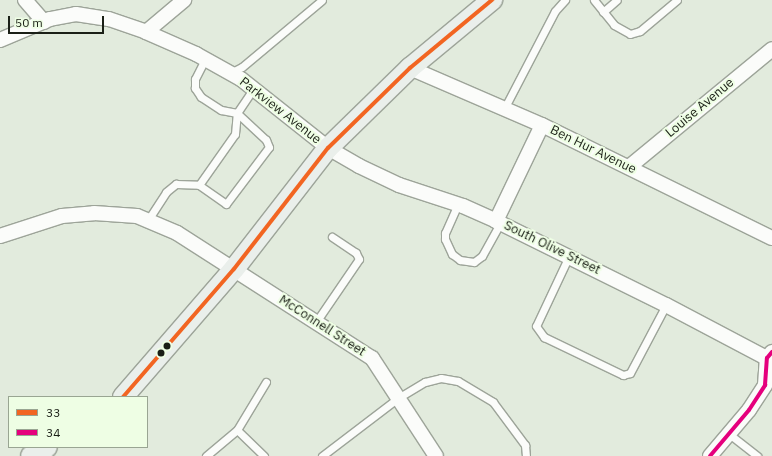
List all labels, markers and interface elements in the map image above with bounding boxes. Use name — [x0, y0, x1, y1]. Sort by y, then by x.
scale bar — [10, 8, 106, 34]
text: 50 m — [15, 15, 43, 30]
street label: Parkview Avenue — [236, 74, 324, 148]
street label: Louise Avenue — [663, 75, 737, 141]
street label: Ben Hur Avenue — [547, 122, 639, 178]
street label: South Olive Street — [501, 218, 603, 278]
street label: McConnell Street — [276, 292, 368, 360]
unlabelled marker — [162, 341, 172, 351]
unlabelled marker — [156, 348, 166, 358]
legend — [8, 396, 148, 448]
text: 33 — [46, 405, 60, 420]
text: 34 — [46, 425, 60, 440]

